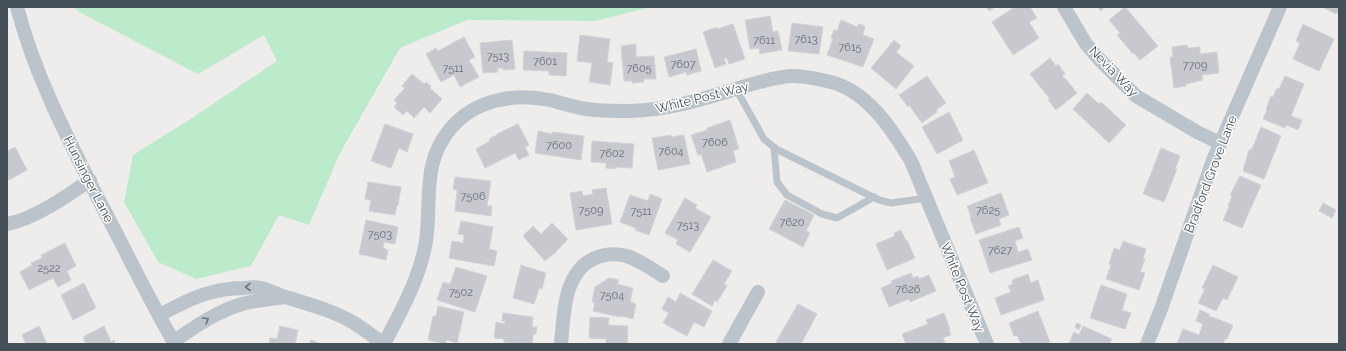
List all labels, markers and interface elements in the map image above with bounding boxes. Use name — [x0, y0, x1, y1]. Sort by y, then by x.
house number: 7613 — [794, 33, 818, 46]
house number: 7611 — [753, 34, 775, 47]
house number: 7615 — [838, 41, 862, 54]
street label: Nevia Way — [1086, 43, 1141, 100]
house number: 7513 — [487, 50, 509, 63]
house number: 7601 — [533, 55, 557, 68]
house number: 7607 — [670, 58, 696, 71]
house number: 7709 — [1183, 59, 1207, 72]
house number: 7511 — [442, 62, 464, 75]
house number: 7605 — [626, 62, 652, 75]
street label: White Post Way — [654, 79, 750, 116]
street label: Bradford Grove Lane — [1181, 113, 1240, 235]
street label: Hunsinger Lane — [60, 134, 117, 225]
house number: 7606 — [702, 136, 728, 149]
house number: 7600 — [546, 139, 572, 152]
house number: 7604 — [658, 145, 684, 158]
house number: 7602 — [600, 147, 625, 160]
house number: 7506 — [460, 190, 486, 203]
house number: 7509 — [579, 204, 603, 217]
house number: 7625 — [976, 204, 1000, 217]
house number: 7511 — [630, 205, 652, 218]
house number: 7620 — [780, 216, 805, 229]
house number: 7513 — [677, 219, 699, 232]
house number: 7503 — [368, 228, 392, 241]
street label: White Post Way — [938, 240, 987, 334]
house number: 7627 — [988, 244, 1012, 257]
house number: 2522 — [37, 262, 61, 275]
one-way arrow — [245, 283, 251, 292]
house number: 7626 — [896, 283, 921, 296]
house number: 7502 — [449, 286, 473, 299]
house number: 7504 — [600, 289, 624, 302]
one-way arrow — [202, 317, 209, 324]

